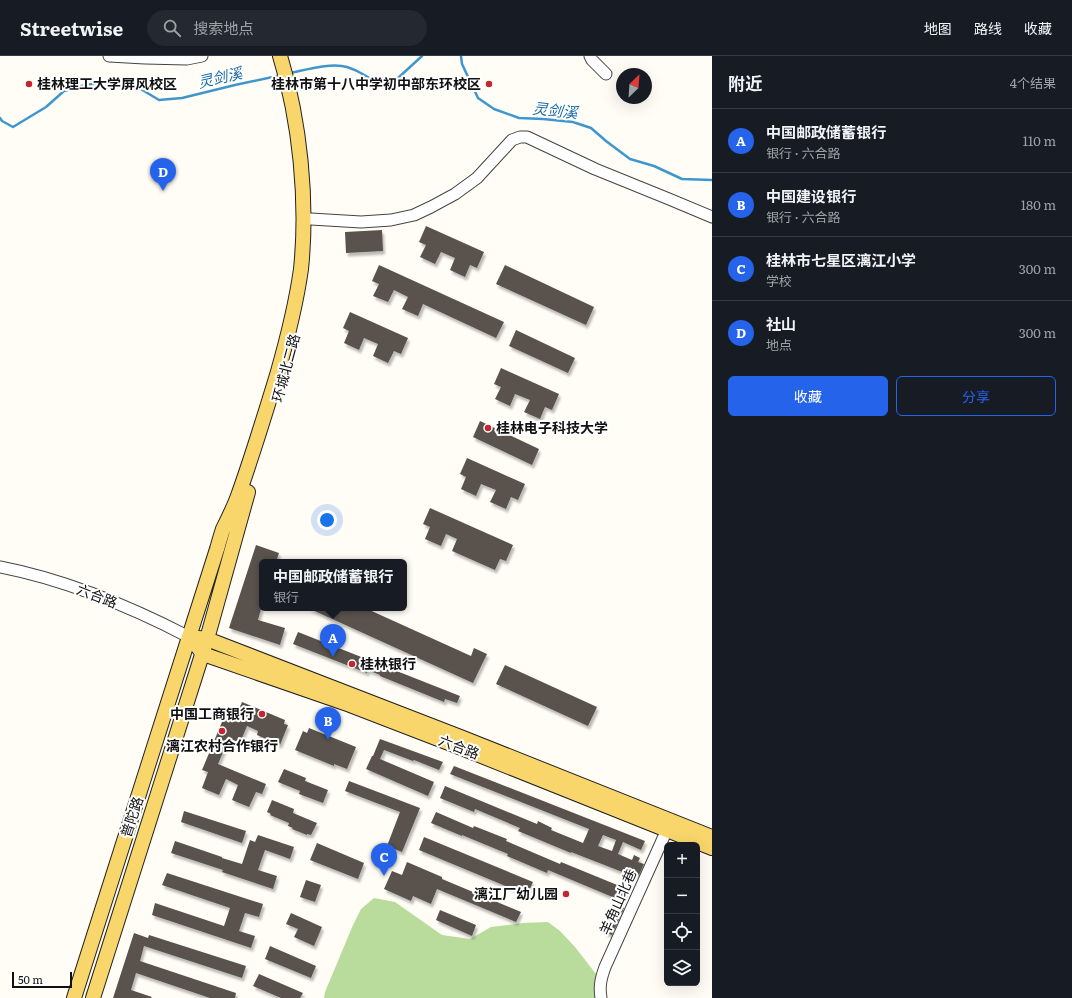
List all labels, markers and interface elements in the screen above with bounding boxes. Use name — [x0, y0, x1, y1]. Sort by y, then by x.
search box — [147, 10, 427, 46]
text: Streetwise — [20, 14, 123, 42]
text: 搜索地点 — [193, 16, 253, 39]
icon: search — [161, 17, 183, 39]
text: 地图 — [924, 18, 952, 38]
text: 路线 — [974, 18, 1002, 38]
text: 收藏 — [1024, 18, 1052, 38]
water label: 灵剑溪 — [195, 60, 246, 93]
north arrow — [616, 68, 652, 104]
text: 附近 — [728, 70, 762, 95]
place label: 桂林理工大学屏风校区 — [37, 73, 177, 93]
place label: 桂林市第十八中学初中部东环校区 — [271, 73, 481, 93]
text: 4个结果 — [1010, 73, 1056, 92]
marker: 桂林理工大学屏风校区 — [24, 79, 34, 89]
marker: 桂林市第十八中学初中部东环校区 — [484, 79, 494, 89]
water label: 灵剑溪 — [532, 96, 581, 124]
text: 中国邮政储蓄银行 — [766, 120, 886, 143]
text: A — [736, 131, 746, 150]
text: 110 m — [1023, 131, 1056, 150]
text: 银行 · 六合路 — [766, 143, 841, 162]
pin: D — [150, 158, 176, 191]
text: 中国建设银行 — [766, 184, 856, 207]
text: B — [737, 195, 745, 214]
text: 180 m — [1021, 195, 1056, 214]
text: 银行 · 六合路 — [766, 207, 841, 226]
text: 桂林市七星区漓江小学 — [766, 248, 916, 271]
text: C — [736, 259, 746, 278]
text: 300 m — [1019, 259, 1056, 278]
text: 学校 — [766, 271, 792, 290]
text: 社山 — [766, 312, 796, 335]
text: D — [736, 323, 746, 342]
text: 300 m — [1019, 323, 1056, 342]
street label: 环城北二路 — [266, 331, 304, 404]
text: 地点 — [766, 335, 792, 354]
button: 收藏 — [728, 376, 888, 416]
button: 分享 — [896, 376, 1056, 416]
place label: 桂林电子科技大学 — [496, 417, 608, 437]
marker: 桂林电子科技大学 — [483, 423, 493, 433]
your location — [317, 510, 337, 530]
popup — [259, 559, 407, 611]
text: 中国邮政储蓄银行 — [273, 564, 393, 587]
street label: 六合路 — [74, 578, 121, 612]
text: 银行 — [273, 587, 299, 606]
pin: A — [320, 624, 346, 657]
place label: 桂林银行 — [360, 653, 416, 673]
marker: 桂林银行 — [347, 659, 357, 669]
place label: 中国工商银行 — [170, 703, 254, 723]
pin: B — [315, 707, 341, 740]
marker: 中国工商银行 — [257, 709, 267, 719]
marker: 漓江农村合作银行 — [217, 726, 227, 736]
street label: 六合路 — [436, 729, 483, 763]
place label: 漓江农村合作银行 — [166, 735, 278, 755]
street label: 普陀路 — [115, 794, 147, 840]
map controls — [664, 842, 700, 986]
button: + — [664, 842, 700, 878]
pin: C — [371, 843, 397, 876]
street label: 羊角山北巷 — [594, 866, 640, 938]
button: − — [664, 878, 700, 914]
place label: 漓江厂幼儿园 — [474, 883, 558, 903]
marker: 漓江厂幼儿园 — [561, 889, 571, 899]
button: locate — [664, 914, 700, 950]
button: layers — [664, 950, 700, 986]
scale bar — [12, 970, 72, 989]
text: 50 m — [18, 971, 43, 987]

